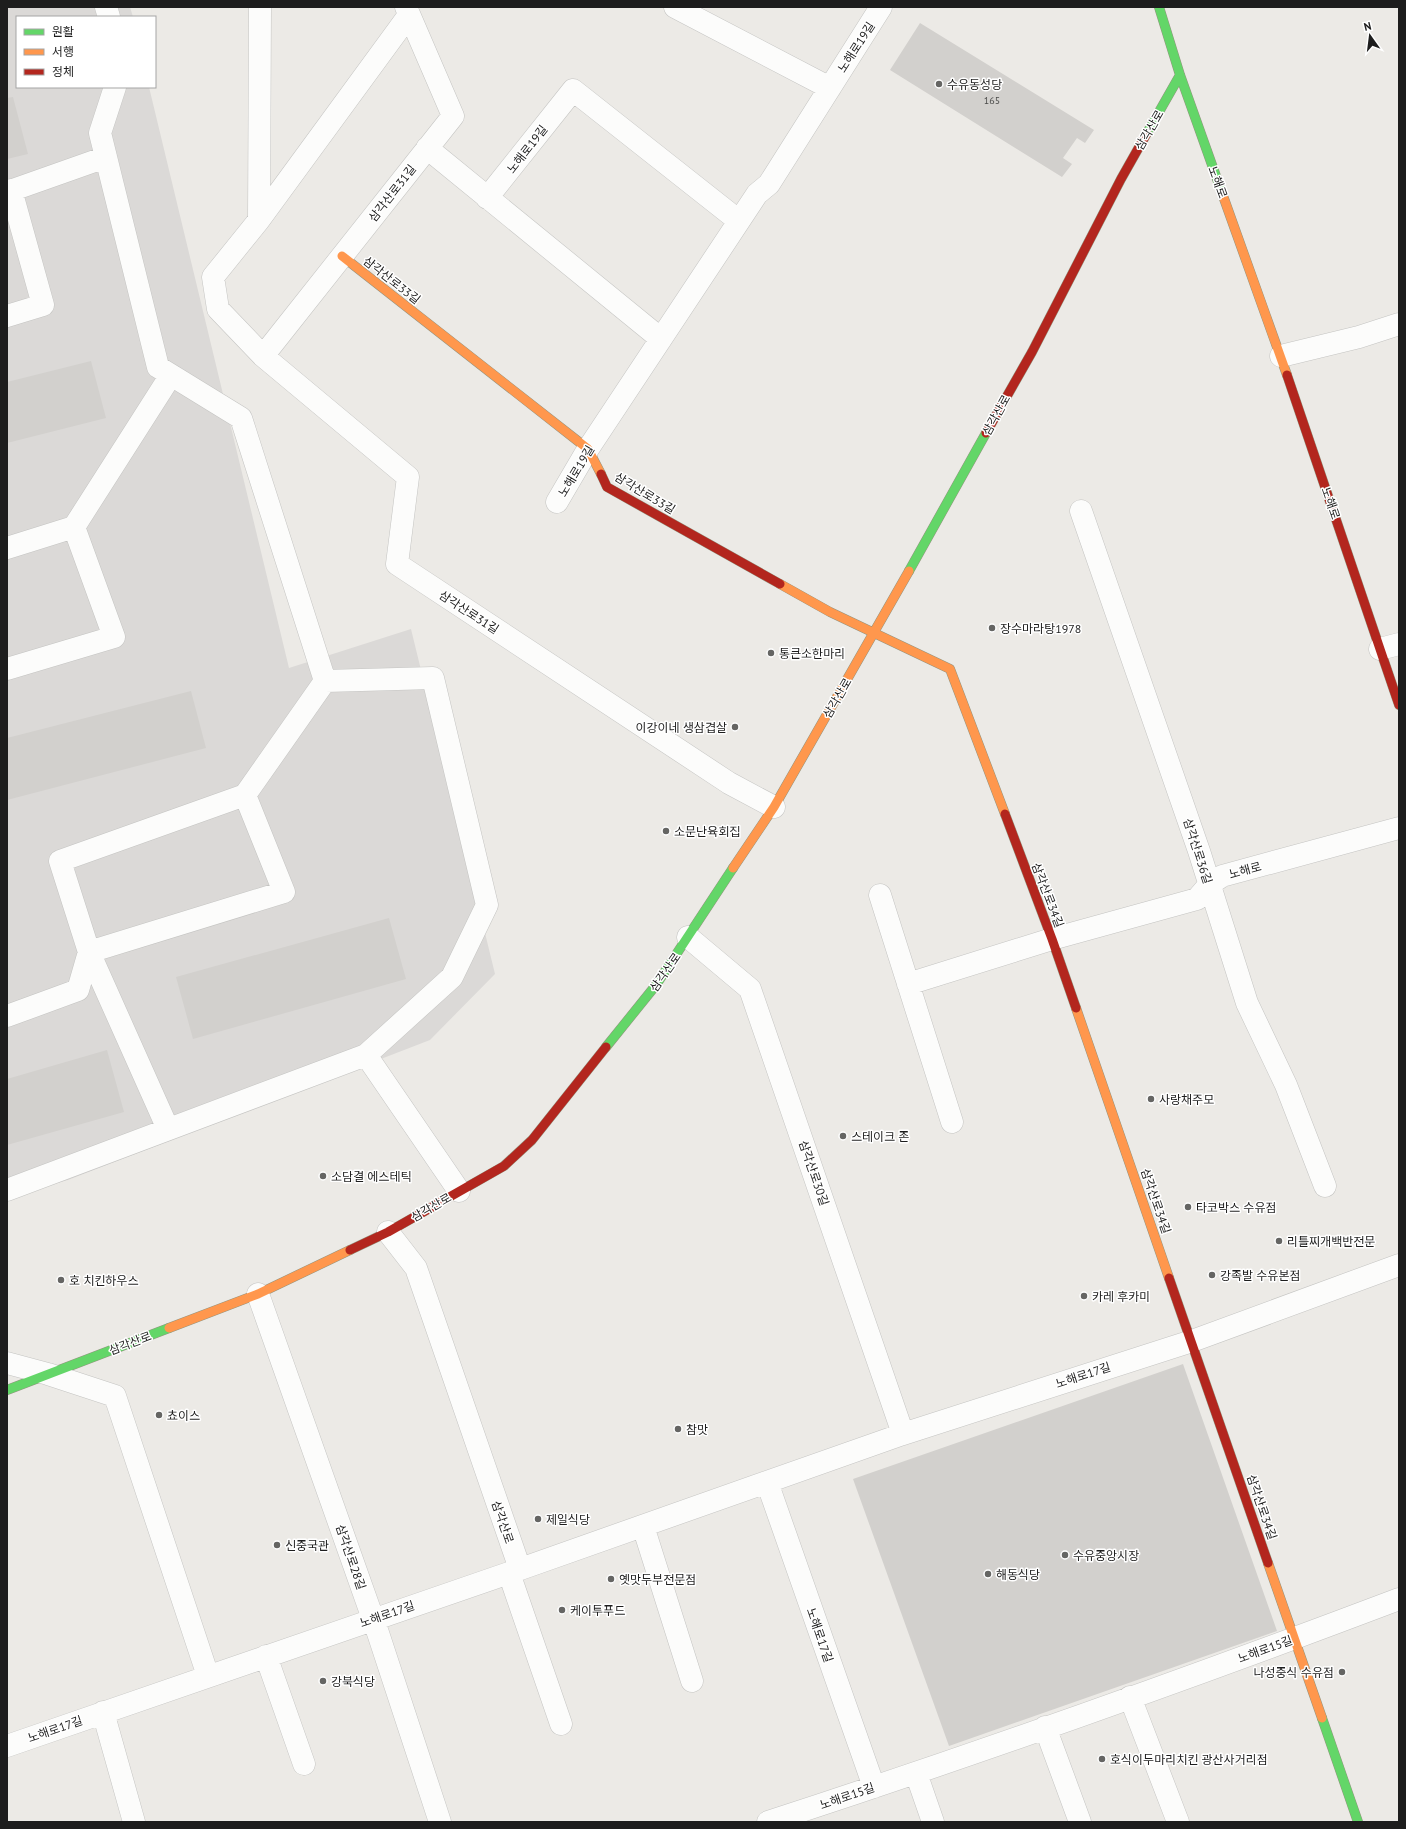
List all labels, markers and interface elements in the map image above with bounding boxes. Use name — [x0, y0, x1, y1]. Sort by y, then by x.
legend — [16, 16, 156, 88]
north arrow — [1350, 16, 1390, 56]
street label: 노해로19길 — [834, 19, 878, 75]
text: N — [1362, 19, 1373, 34]
text: 원활 — [52, 24, 74, 39]
text: 서행 — [52, 44, 74, 59]
text: 정체 — [52, 64, 74, 79]
place label: 수유동성당 — [947, 77, 1002, 92]
marker: 수유동성당 — [934, 79, 944, 89]
house number: 165 — [984, 94, 1000, 107]
street label: 삼각산로 — [1131, 107, 1167, 153]
street label: 노해로19길 — [503, 122, 551, 176]
street label: 삼각산로31길 — [365, 161, 419, 225]
street label: 노해로 — [1205, 164, 1231, 200]
street label: 삼각산로33길 — [360, 253, 424, 307]
street label: 삼각산로 — [979, 392, 1013, 438]
street label: 노해로19길 — [555, 443, 597, 499]
street label: 삼각산로33길 — [612, 469, 678, 517]
street label: 노해로 — [1319, 485, 1343, 521]
street label: 삼각산로31길 — [436, 587, 502, 637]
place label: 장수마라탕1978 — [1000, 621, 1081, 636]
marker: 장수마라탕1978 — [987, 623, 997, 633]
place label: 통큰소한마리 — [779, 646, 845, 661]
marker: 통큰소한마리 — [766, 648, 776, 658]
street label: 삼각산로 — [819, 675, 855, 721]
place label: 이강이네 생삼겹살 — [635, 720, 727, 735]
marker: 이강이네 생삼겹살 — [730, 722, 740, 732]
street label: 삼각산로36길 — [1180, 816, 1216, 886]
place label: 소문난육회집 — [674, 824, 740, 839]
marker: 소문난육회집 — [661, 826, 671, 836]
street label: 노해로 — [1227, 858, 1263, 882]
street label: 삼각산로34길 — [1029, 860, 1067, 930]
street label: 삼각산로 — [646, 950, 684, 994]
place label: 사랑채주모 — [1159, 1092, 1214, 1107]
marker: 사랑채주모 — [1146, 1094, 1156, 1104]
place label: 스테이크 존 — [851, 1129, 909, 1144]
marker: 스테이크 존 — [838, 1131, 848, 1141]
street label: 삼각산로30길 — [796, 1138, 832, 1208]
street label: 삼각산로34길 — [1138, 1166, 1174, 1236]
place label: 소담결 에스테틱 — [331, 1169, 412, 1184]
marker: 소담결 에스테틱 — [318, 1171, 328, 1181]
street label: 삼각산로 — [408, 1189, 454, 1225]
place label: 타코박스 수유점 — [1196, 1200, 1277, 1215]
marker: 타코박스 수유점 — [1183, 1202, 1193, 1212]
place label: 리틀찌개백반전문 — [1287, 1234, 1375, 1249]
marker: 리틀찌개백반전문 — [1274, 1236, 1284, 1246]
place label: 강족발 수유본점 — [1220, 1268, 1301, 1283]
marker: 강족발 수유본점 — [1207, 1270, 1217, 1280]
place label: 호 치킨하우스 — [69, 1273, 138, 1288]
marker: 호 치킨하우스 — [56, 1275, 66, 1285]
place label: 카레 후카미 — [1092, 1289, 1150, 1304]
marker: 카레 후카미 — [1079, 1291, 1089, 1301]
street label: 삼각산로 — [107, 1328, 153, 1358]
street label: 노해로17길 — [1053, 1359, 1113, 1391]
place label: 쵸이스 — [167, 1408, 200, 1423]
marker: 쵸이스 — [154, 1410, 164, 1420]
place label: 참맛 — [686, 1422, 708, 1437]
marker: 참맛 — [673, 1424, 683, 1434]
street label: 삼각산로34길 — [1244, 1472, 1280, 1542]
street label: 삼각산로 — [489, 1499, 517, 1545]
place label: 제일식당 — [546, 1512, 590, 1527]
marker: 제일식당 — [533, 1514, 543, 1524]
street label: 삼각산로28길 — [333, 1522, 369, 1592]
place label: 신중국관 — [285, 1538, 329, 1553]
marker: 신중국관 — [272, 1540, 282, 1550]
place label: 수유중앙시장 — [1073, 1548, 1139, 1563]
marker: 수유중앙시장 — [1060, 1550, 1070, 1560]
place label: 해동식당 — [996, 1567, 1040, 1582]
marker: 해동식당 — [983, 1569, 993, 1579]
place label: 옛맛두부전문점 — [619, 1572, 696, 1587]
marker: 옛맛두부전문점 — [606, 1574, 616, 1584]
street label: 노해로17길 — [357, 1598, 417, 1630]
place label: 케이투푸드 — [570, 1603, 625, 1618]
marker: 케이투푸드 — [557, 1605, 567, 1615]
street label: 노해로17길 — [804, 1605, 836, 1665]
street label: 노해로15길 — [1236, 1632, 1294, 1666]
place label: 나성중식 수유점 — [1254, 1665, 1334, 1680]
marker: 나성중식 수유점 — [1337, 1667, 1347, 1677]
place label: 강북식당 — [331, 1674, 375, 1689]
marker: 강북식당 — [318, 1676, 328, 1686]
street label: 노해로17길 — [25, 1713, 85, 1745]
place label: 호식이두마리치킨 광산사거리점 — [1110, 1752, 1268, 1767]
marker: 호식이두마리치킨 광산사거리점 — [1097, 1754, 1107, 1764]
street label: 노해로15길 — [817, 1780, 877, 1812]

